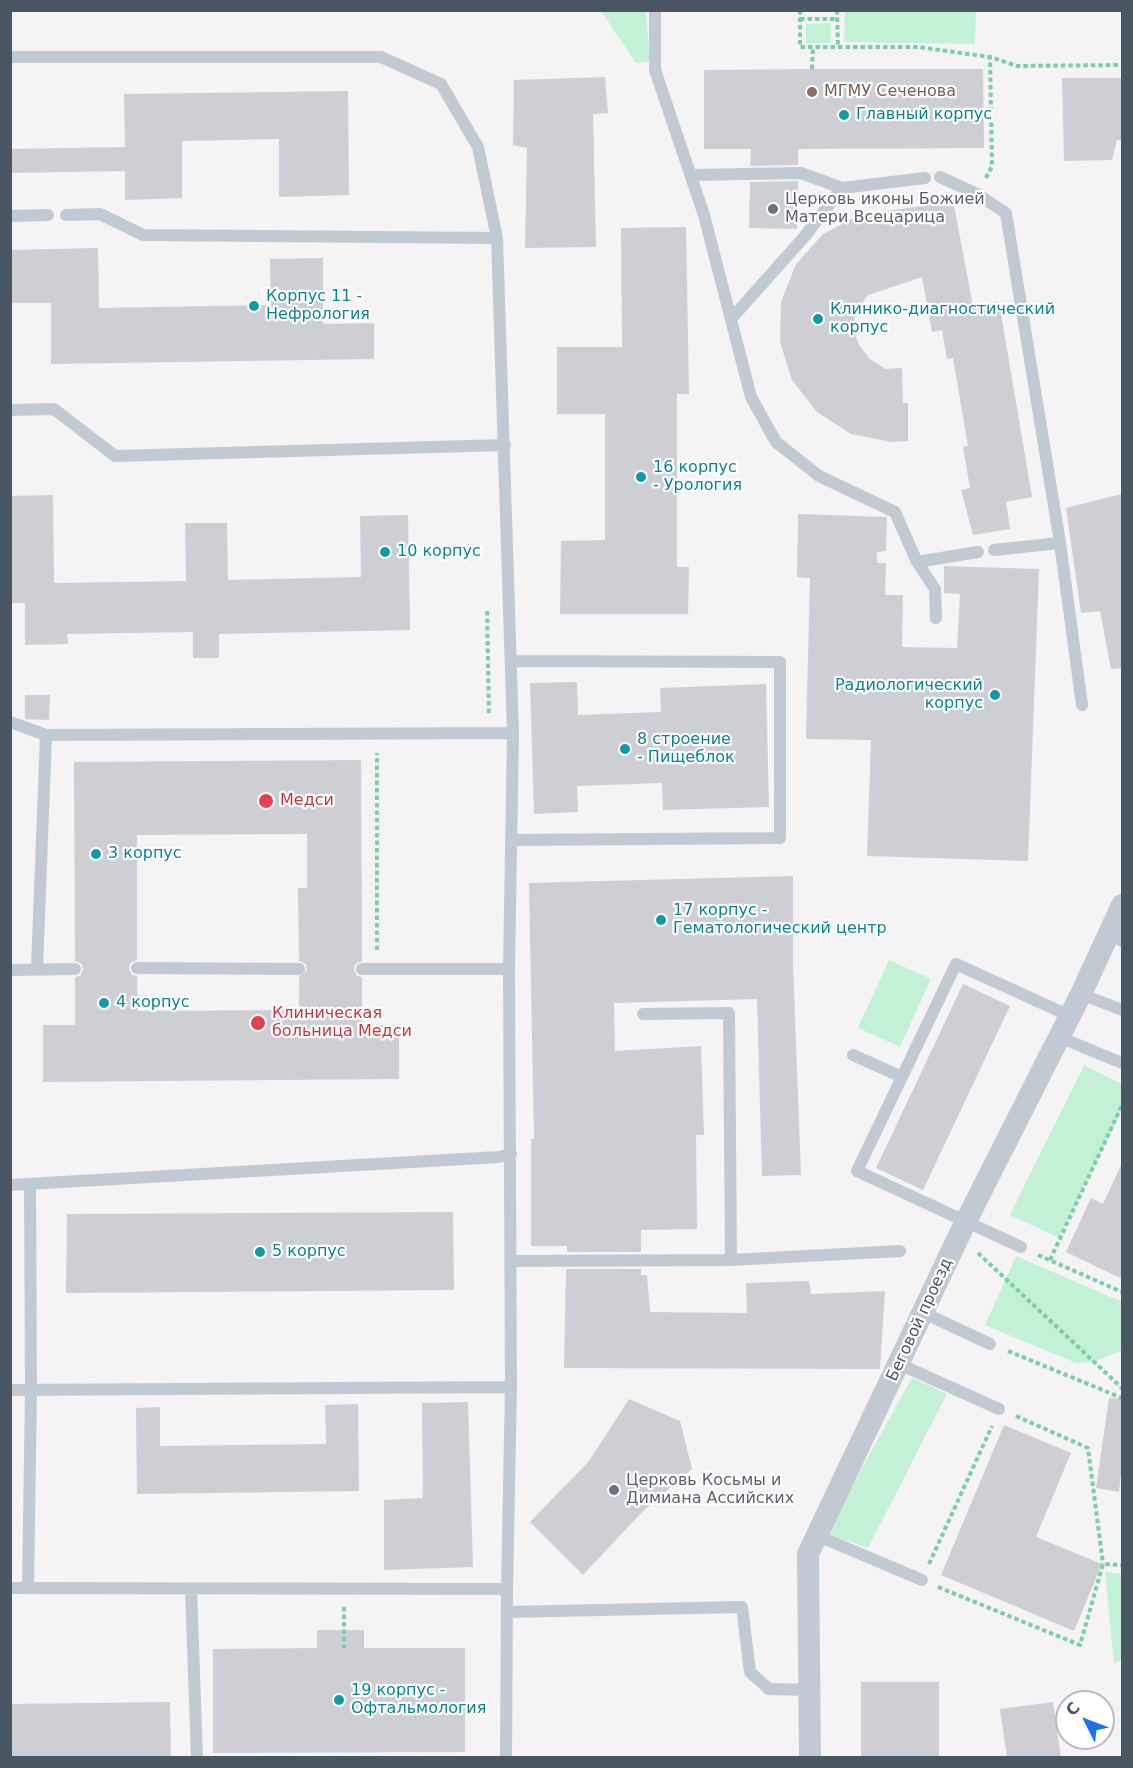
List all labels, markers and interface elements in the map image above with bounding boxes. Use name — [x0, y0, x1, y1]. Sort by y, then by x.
place label: МГМУ Сеченова — [824, 82, 956, 102]
marker: МГМУ Сеченова — [805, 85, 819, 99]
place label: Главный корпус — [856, 105, 992, 125]
marker: Главный корпус — [837, 108, 851, 122]
place label: Церковь иконы Божией Матери Всецарица — [785, 190, 985, 228]
marker: Церковь иконы Божией Матери Всецарица — [766, 202, 780, 216]
place label: Корпус 11 - Нефрология — [266, 287, 370, 325]
marker: Корпус 11 - Нефрология — [247, 299, 261, 313]
place label: Клинико-диагностический корпус — [830, 300, 1055, 338]
marker: Клинико-диагностический корпус — [811, 312, 825, 326]
place label: 16 корпус - Урология — [653, 458, 742, 496]
marker: 16 корпус - Урология — [634, 470, 648, 484]
place label: 10 корпус — [397, 542, 481, 562]
marker: 10 корпус — [378, 545, 392, 559]
place label: Радиологический корпус — [835, 676, 983, 714]
marker: Радиологический корпус — [988, 688, 1002, 702]
place label: 8 строение - Пищеблок — [637, 730, 735, 768]
marker: 8 строение - Пищеблок — [618, 742, 632, 756]
place label: Медси — [280, 791, 334, 811]
marker: Медси — [257, 792, 275, 810]
place label: 3 корпус — [108, 844, 182, 864]
marker: 3 корпус — [89, 847, 103, 861]
place label: 17 корпус - Гематологический центр — [673, 901, 887, 939]
marker: 17 корпус - Гематологический центр — [654, 913, 668, 927]
place label: 4 корпус — [116, 993, 190, 1013]
marker: 4 корпус — [97, 996, 111, 1010]
place label: Клиническая больница Медси — [272, 1004, 412, 1042]
marker: Клиническая больница Медси — [249, 1014, 267, 1032]
place label: 5 корпус — [272, 1242, 346, 1262]
marker: 5 корпус — [253, 1245, 267, 1259]
street label: Беговой проезд — [883, 1255, 957, 1385]
place label: Церковь Косьмы и Димиана Ассийских — [626, 1471, 794, 1509]
marker: Церковь Косьмы и Димиана Ассийских — [607, 1483, 621, 1497]
place label: 19 корпус - Офтальмология — [351, 1681, 486, 1719]
north arrow — [1055, 1690, 1115, 1750]
marker: 19 корпус - Офтальмология — [332, 1693, 346, 1707]
text: С — [1062, 1698, 1084, 1720]

